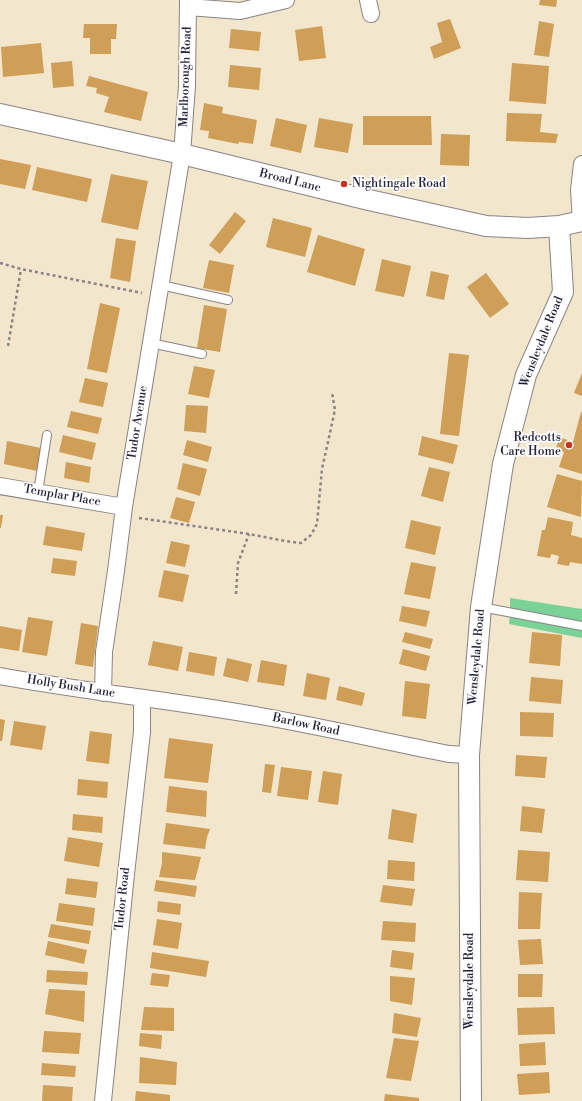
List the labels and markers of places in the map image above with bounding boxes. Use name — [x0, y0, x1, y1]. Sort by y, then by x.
place label: Nightingale Road — [352, 177, 446, 191]
marker: Nightingale Road — [339, 179, 349, 189]
place label: Redcotts Care Home — [500, 431, 561, 459]
marker: Redcotts Care Home — [564, 440, 574, 450]

